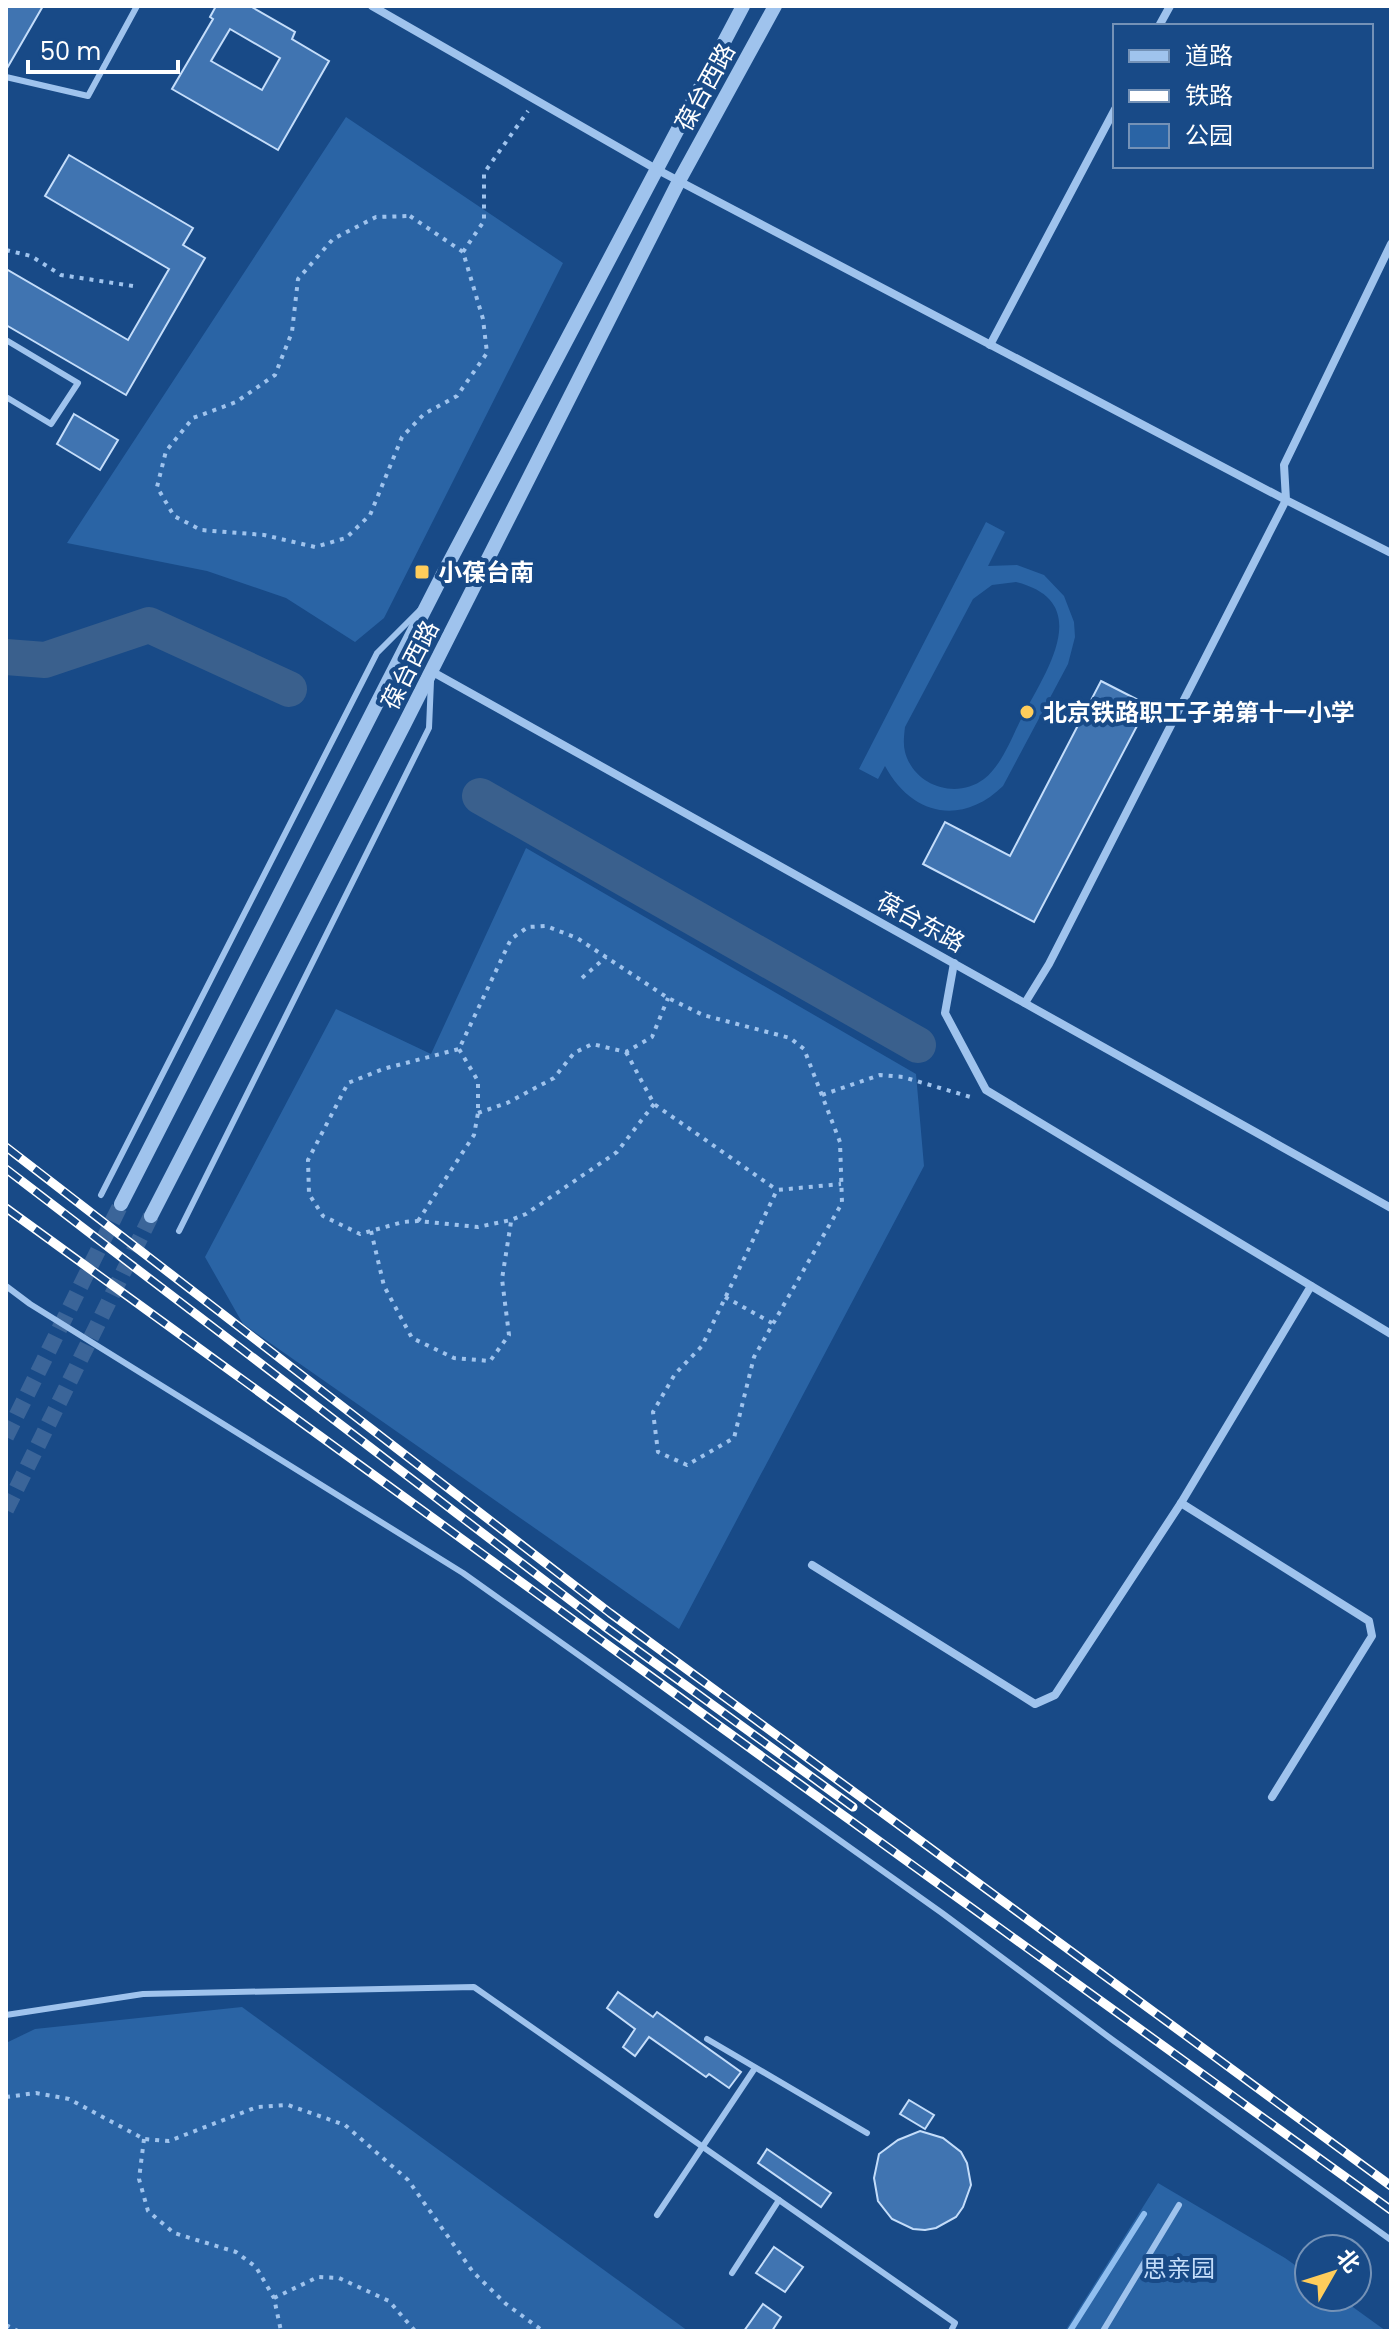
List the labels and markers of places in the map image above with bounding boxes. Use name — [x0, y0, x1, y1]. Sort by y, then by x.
place label: 小葆台南 — [438, 556, 534, 589]
marker: 小葆台南 — [413, 563, 431, 581]
place label: 北京铁路职工子弟第十一小学 — [1043, 696, 1355, 729]
marker: 北京铁路职工子弟第十一小学 — [1018, 703, 1036, 721]

